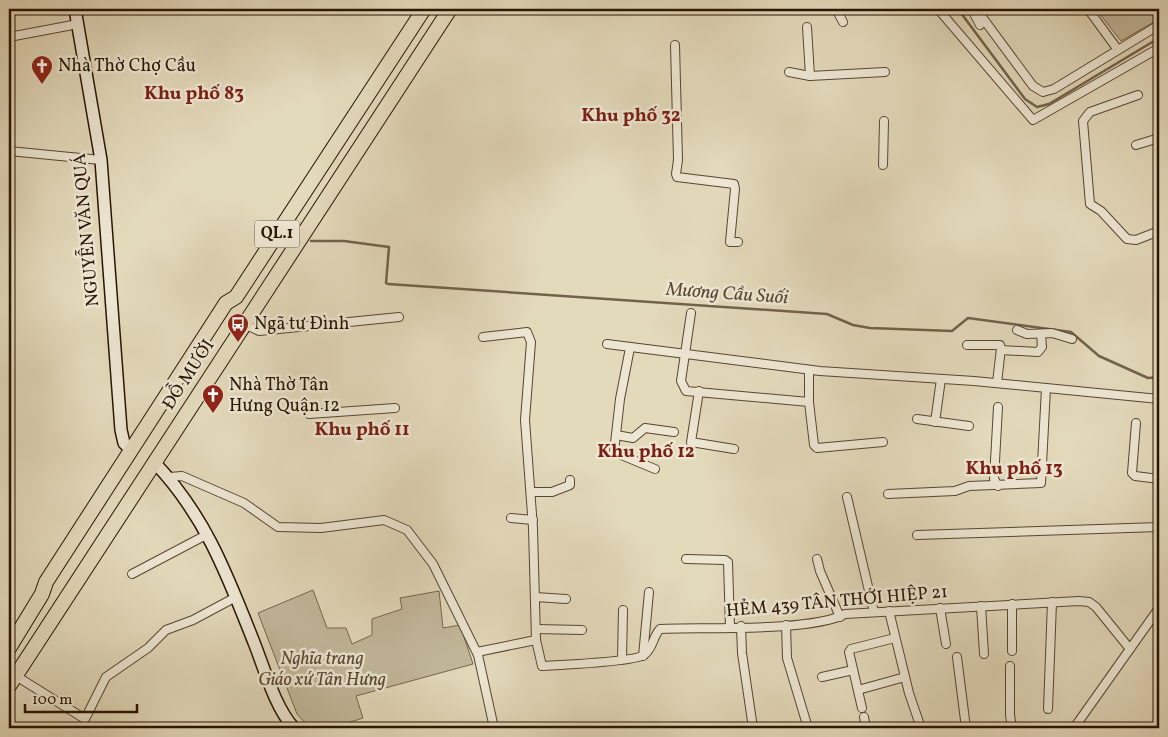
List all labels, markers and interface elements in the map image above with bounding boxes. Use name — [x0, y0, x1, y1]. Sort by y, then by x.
church icon: Nhà Thờ Chợ Cầu — [30, 54, 54, 85]
place label: Nhà Thờ Chợ Cầu — [58, 54, 196, 79]
district label: Khu phố 83 — [144, 81, 244, 107]
district label: Khu phố 32 — [581, 103, 681, 129]
street label: NGUYỄN VĂN QUÁ — [64, 152, 106, 308]
road number: QL.1 — [254, 220, 300, 248]
water label: Mương Cầu Suối — [664, 277, 789, 311]
bus stop icon: Ngã tư Đình — [226, 312, 250, 343]
place label: Ngã tư Đình — [254, 312, 350, 337]
street label: ĐỖ MƯỜI — [154, 333, 221, 415]
place label: Nhà Thờ Tân Hưng Quận 12 — [229, 373, 340, 419]
church icon: Nhà Thờ Tân Hưng Quận 12 — [201, 383, 225, 414]
district label: Khu phố 11 — [314, 417, 410, 443]
district label: Khu phố 12 — [597, 439, 695, 465]
district label: Khu phố 13 — [965, 456, 1063, 482]
street label: HẺM 439 TÂN THỚI HIỆP 21 — [725, 580, 949, 624]
park label: Nghĩa trang Giáo xứ Tân Hưng — [258, 647, 386, 693]
scale bar — [25, 682, 138, 714]
text: 100 m — [32, 690, 72, 711]

